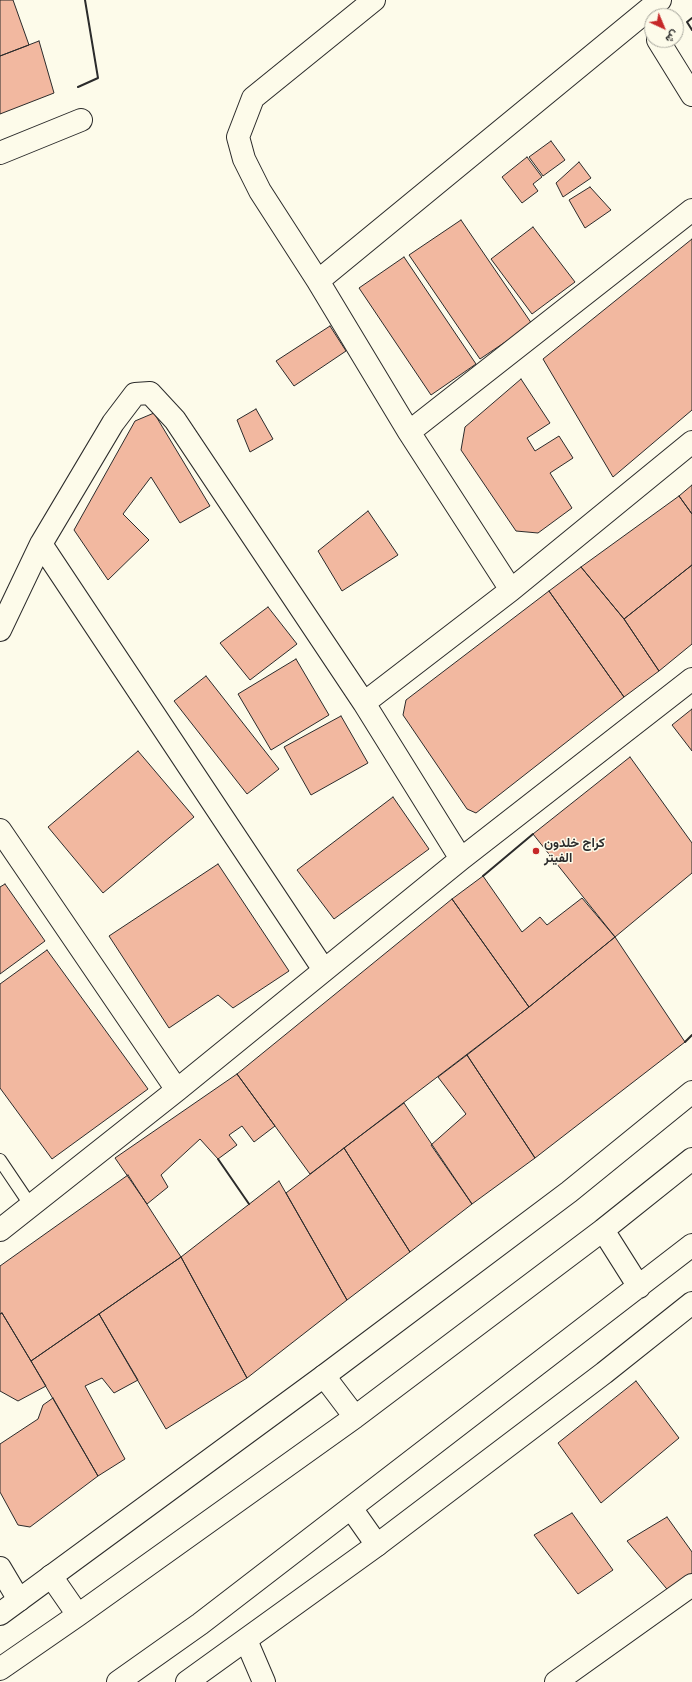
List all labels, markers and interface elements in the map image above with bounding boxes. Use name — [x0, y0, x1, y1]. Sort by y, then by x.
north arrow — [644, 8, 684, 48]
text: ش — [663, 27, 681, 46]
place label: كراج خلدون الفيتر — [544, 836, 605, 867]
marker: كراج خلدون الفيتر — [531, 846, 541, 856]

